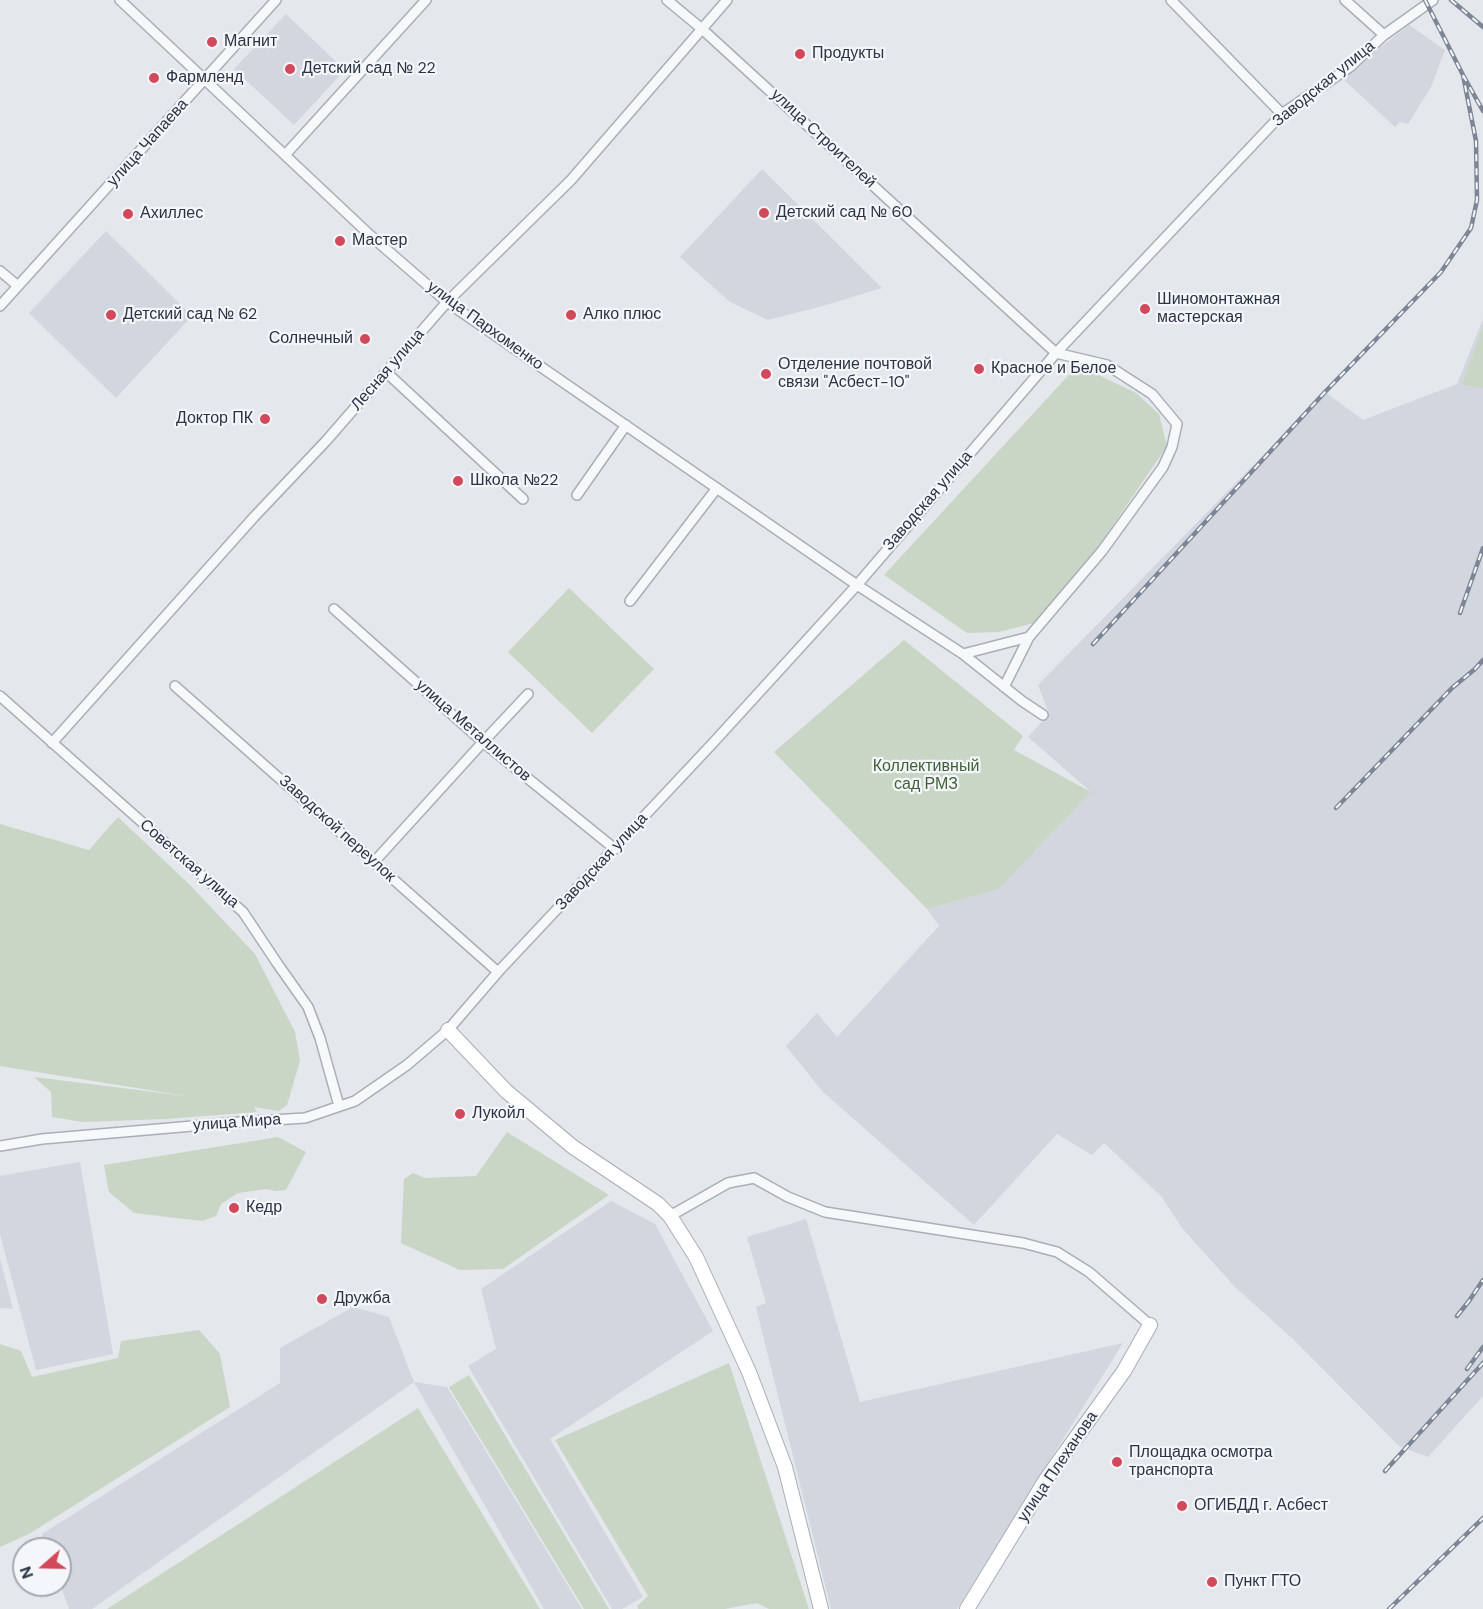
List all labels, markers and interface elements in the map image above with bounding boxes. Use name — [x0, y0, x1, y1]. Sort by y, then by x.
place label: Магнит — [224, 32, 277, 52]
marker: Магнит — [205, 35, 219, 49]
street label: Заводская улица — [1269, 37, 1379, 131]
place label: Продукты — [812, 44, 884, 64]
marker: Продукты — [793, 47, 807, 61]
place label: Детский сад № 22 — [302, 59, 436, 79]
marker: Детский сад № 22 — [283, 62, 297, 76]
place label: Фармленд — [166, 68, 243, 88]
marker: Фармленд — [147, 71, 161, 85]
street label: улица Строителей — [767, 85, 879, 193]
street label: улица Чапаева — [104, 95, 192, 191]
place label: Детский сад № 60 — [776, 203, 912, 223]
place label: Ахиллес — [140, 204, 203, 224]
marker: Детский сад № 60 — [757, 206, 771, 220]
marker: Ахиллес — [121, 207, 135, 221]
place label: Мастер — [352, 231, 407, 251]
marker: Мастер — [333, 234, 347, 248]
street label: улица Пархоменко — [423, 277, 547, 375]
place label: Шиномонтажная мастерская — [1157, 290, 1280, 328]
marker: Шиномонтажная мастерская — [1138, 302, 1152, 316]
place label: Детский сад № 62 — [123, 305, 257, 325]
place label: Алко плюс — [583, 305, 661, 325]
marker: Детский сад № 62 — [104, 308, 118, 322]
marker: Алко плюс — [564, 308, 578, 322]
street label: Лесная улица — [347, 325, 429, 415]
place label: Солнечный — [269, 329, 353, 349]
marker: Солнечный — [358, 332, 372, 346]
place label: Отделение почтовой связи "Асбест-10" — [778, 355, 932, 393]
place label: Красное и Белое — [991, 359, 1116, 379]
marker: Красное и Белое — [972, 362, 986, 376]
marker: Отделение почтовой связи "Асбест-10" — [759, 367, 773, 381]
place label: Доктор ПК — [176, 409, 253, 429]
marker: Доктор ПК — [258, 412, 272, 426]
street label: Заводская улица — [879, 447, 977, 555]
place label: Школа №22 — [470, 471, 558, 491]
marker: Школа №22 — [451, 474, 465, 488]
street label: улица Металлистов — [411, 676, 535, 786]
park label: Коллективный сад РМЗ — [873, 757, 979, 795]
street label: Заводской переулок — [275, 772, 399, 886]
street label: Заводская улица — [552, 809, 652, 915]
street label: Советская улица — [135, 816, 243, 912]
place label: Лукойл — [472, 1104, 525, 1124]
marker: Лукойл — [453, 1107, 467, 1121]
street label: улица Мира — [192, 1110, 282, 1136]
place label: Кедр — [246, 1198, 282, 1218]
marker: Кедр — [227, 1201, 241, 1215]
place label: Дружба — [334, 1289, 390, 1309]
marker: Дружба — [315, 1292, 329, 1306]
street label: улица Плеханова — [1014, 1408, 1102, 1526]
place label: Площадка осмотра транспорта — [1129, 1443, 1272, 1481]
marker: Площадка осмотра транспорта — [1110, 1455, 1124, 1469]
place label: ОГИБДД г. Асбест — [1194, 1496, 1328, 1516]
marker: ОГИБДД г. Асбест — [1175, 1499, 1189, 1513]
north arrow — [12, 1537, 72, 1597]
text: N — [15, 1564, 38, 1582]
place label: Пункт ГТО — [1224, 1572, 1301, 1592]
marker: Пункт ГТО — [1205, 1575, 1219, 1589]

